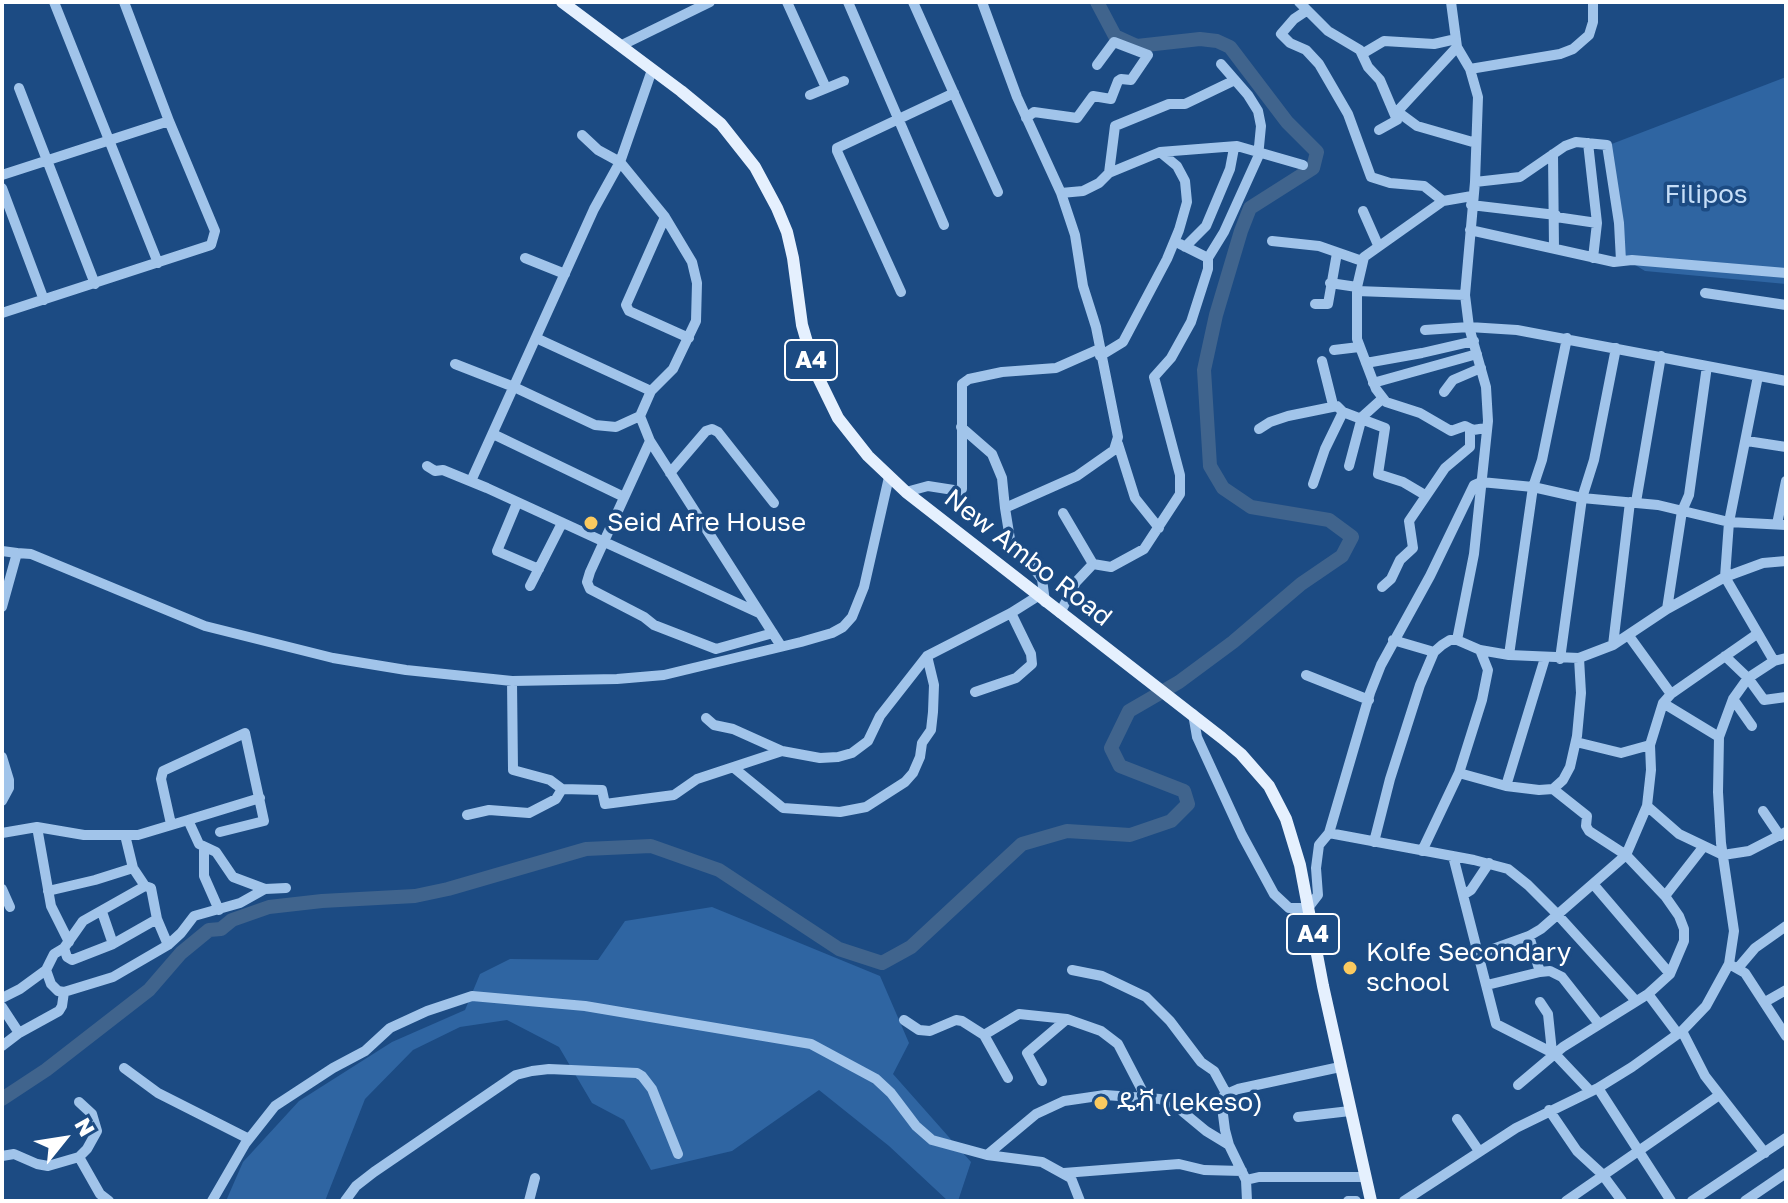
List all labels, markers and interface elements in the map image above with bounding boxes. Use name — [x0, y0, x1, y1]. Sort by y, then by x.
park label: Filipos — [1664, 179, 1748, 211]
road number: A4 — [785, 340, 837, 380]
street label: New Ambo Road — [938, 483, 1118, 633]
place label: Seid Afre House — [607, 507, 806, 539]
marker: Seid Afre House — [582, 514, 600, 532]
road number: A4 — [1287, 914, 1339, 954]
place label: Kolfe Secondary school — [1366, 937, 1571, 998]
marker: Kolfe Secondary school — [1341, 959, 1359, 977]
place label: ዴቭ (lekeso) — [1117, 1087, 1263, 1119]
marker: ዴቭ (lekeso) — [1092, 1094, 1110, 1112]
north arrow — [24, 1099, 104, 1179]
text: N — [69, 1113, 101, 1141]

